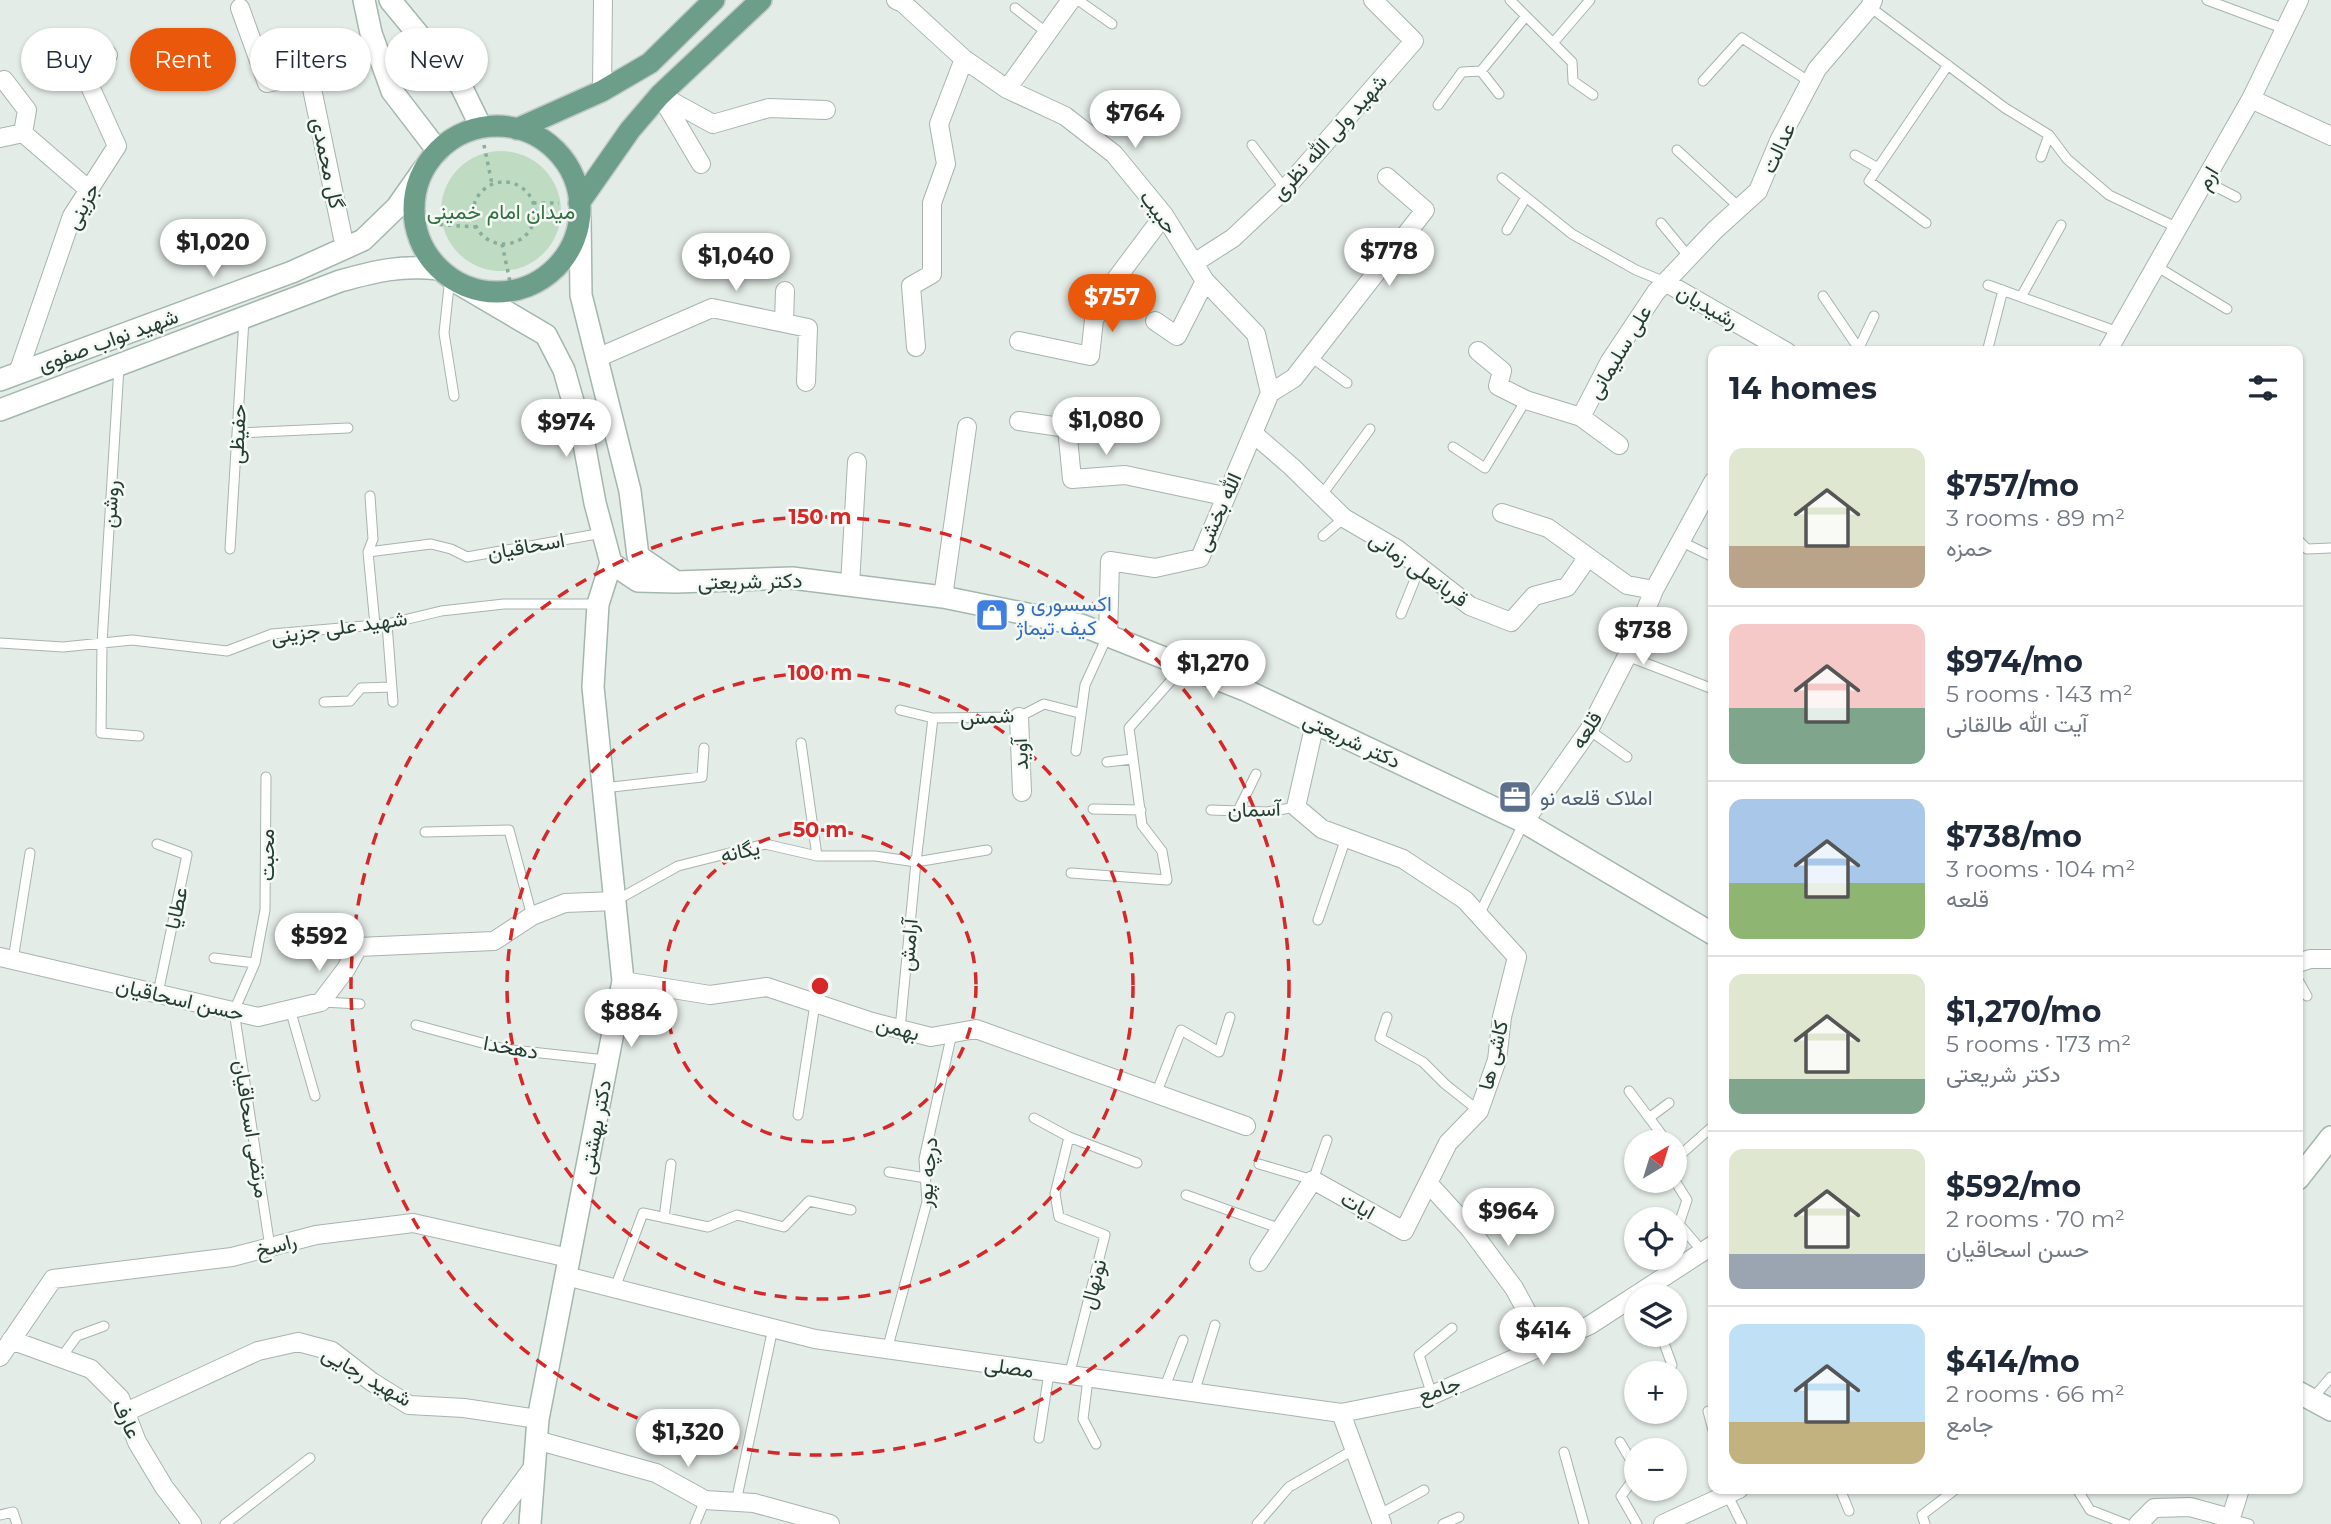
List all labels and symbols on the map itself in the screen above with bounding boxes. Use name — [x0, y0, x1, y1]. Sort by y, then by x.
street label: شهید ولی الله نظری — [1266, 69, 1393, 206]
pin: $764 — [1094, 90, 1176, 150]
street label: گل محمدی — [306, 115, 350, 211]
street label: عدالت — [1756, 119, 1800, 177]
street label: ارم — [2190, 162, 2225, 195]
street label: جزینی — [59, 178, 106, 234]
street label: حبیب — [1135, 185, 1183, 239]
park label: میدان امام خمینی — [427, 199, 575, 226]
pin: $1,020 — [156, 219, 270, 279]
pin: $778 — [1348, 229, 1430, 288]
pin: $1,040 — [679, 233, 793, 293]
pin: $757 — [1071, 274, 1153, 334]
street label: رشیدیان — [1672, 278, 1743, 334]
street label: علی سلیمانی — [1581, 301, 1657, 403]
street label: شهید نواب صفوی — [34, 303, 182, 378]
pin: $1,080 — [1049, 398, 1163, 457]
pin: $974 — [525, 400, 607, 459]
street label: حفیظی — [223, 403, 251, 465]
street label: الله بخشی — [1190, 469, 1246, 555]
street label: روشن — [96, 479, 125, 529]
text: 150 m — [789, 504, 851, 529]
street label: قربانعلی زمانی — [1364, 526, 1473, 613]
street label: اسحاقیان — [485, 527, 567, 565]
street label: دکتر شریعتی — [697, 568, 803, 595]
place label: اکسسوری و کیف تیماژ — [1015, 591, 1112, 641]
shop icon: اکسسوری و کیف تیماژ — [973, 596, 1011, 634]
street label: شهید علی جزینی — [269, 605, 409, 650]
pin: $738 — [1602, 608, 1684, 667]
pin: $1,270 — [1156, 640, 1270, 700]
text: 100 m — [788, 660, 852, 685]
street label: شمس — [959, 702, 1015, 730]
street label: دکتر شریعتی — [1299, 707, 1405, 774]
street label: قلعه — [1565, 707, 1607, 753]
street label: آوید — [1007, 735, 1034, 770]
office icon: املاک قلعه نو — [1496, 778, 1534, 816]
place label: املاک قلعه نو — [1540, 785, 1653, 811]
street label: آسمان — [1227, 796, 1283, 822]
text: 50 m — [793, 817, 847, 842]
street label: محبت — [254, 829, 279, 881]
street label: یگانه — [718, 835, 762, 867]
street label: عطایا — [159, 885, 193, 931]
pin: $592 — [278, 914, 360, 973]
street label: آرامش — [893, 916, 924, 972]
street label: حسن اسحاقیان — [114, 972, 246, 1026]
centre of rings — [808, 974, 832, 998]
pin: $884 — [590, 990, 672, 1049]
street label: بهمن — [873, 1010, 922, 1047]
street label: کاشی ها — [1473, 1018, 1513, 1092]
street label: دهخدا — [482, 1030, 540, 1064]
street label: مرتضی اسحاقیان — [228, 1058, 275, 1200]
street label: دکتر بهشتی — [574, 1078, 617, 1177]
north arrow — [1624, 1130, 1687, 1194]
street label: درچه پور — [911, 1136, 945, 1209]
street label: ایات — [1337, 1186, 1379, 1224]
pin: $964 — [1467, 1188, 1549, 1248]
street label: راسخ — [253, 1228, 300, 1264]
street label: نونهال — [1074, 1256, 1113, 1312]
pin: $414 — [1502, 1308, 1584, 1367]
street label: شهید رجایی — [317, 1340, 416, 1413]
street label: مصلی — [983, 1351, 1035, 1383]
street label: جامع — [1414, 1370, 1464, 1410]
street label: عارف — [106, 1395, 147, 1443]
pin: $1,320 — [631, 1410, 745, 1469]

